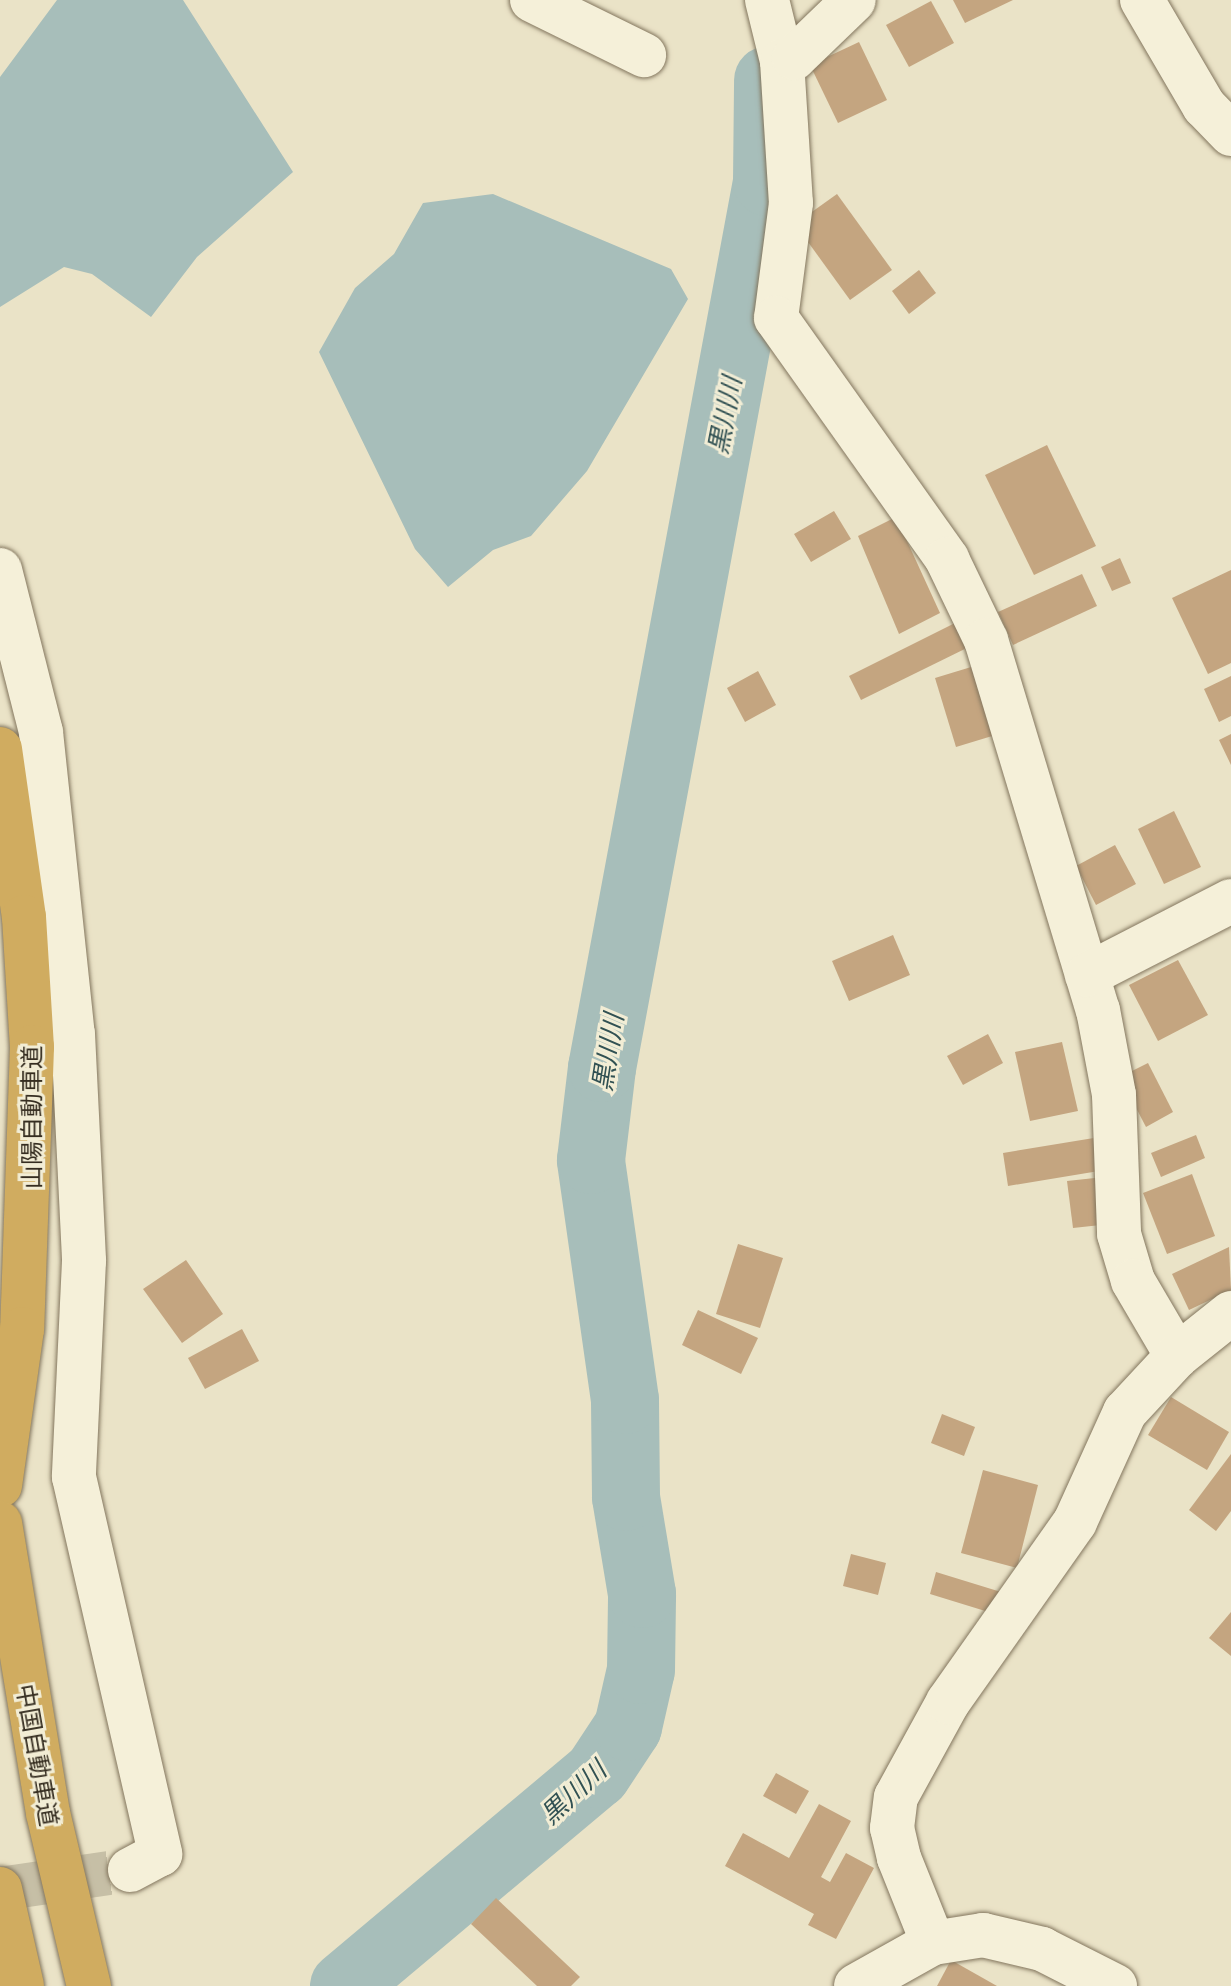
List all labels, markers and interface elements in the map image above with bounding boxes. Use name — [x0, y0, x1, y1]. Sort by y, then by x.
water label: 黒川川 — [700, 374, 746, 456]
water label: 黒川川 — [584, 1011, 628, 1093]
street label: 山陽自動車道 — [16, 1045, 44, 1189]
street label: 中国自動車道 — [12, 1682, 66, 1828]
water label: 黒川川 — [533, 1753, 611, 1829]

